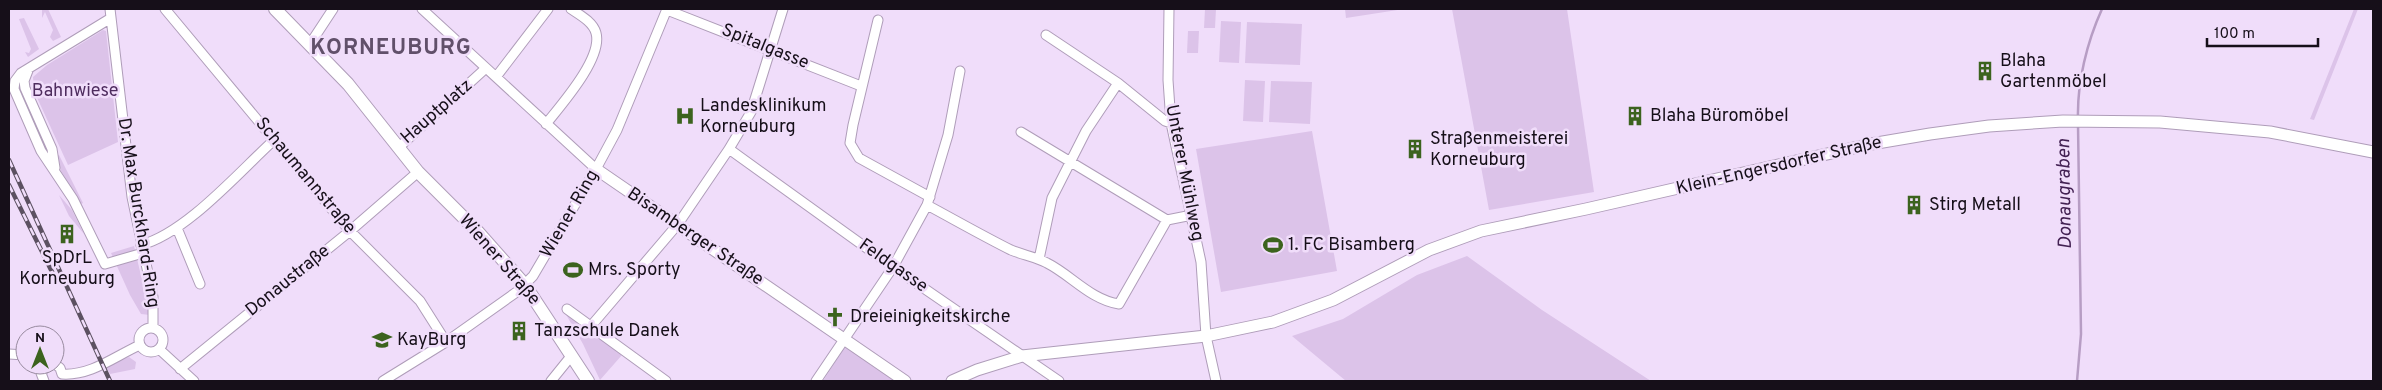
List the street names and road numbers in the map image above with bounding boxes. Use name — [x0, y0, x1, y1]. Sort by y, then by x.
street label: Spitalgasse — [718, 19, 812, 75]
street label: Hauptplatz — [396, 75, 478, 149]
street label: Unterer Mühlweg — [1159, 103, 1209, 243]
street label: Schaumannstraße — [250, 113, 360, 239]
street label: Dr. Max Burckhard-Ring — [112, 116, 164, 310]
street label: Klein-Engersdorfer Straße — [1674, 131, 1884, 201]
street label: Wiener Ring — [536, 166, 604, 262]
street label: Bisamberger Straße — [622, 183, 768, 291]
street label: Wiener Straße — [453, 210, 545, 310]
street label: Feldgasse — [854, 234, 932, 298]
street label: Donaustraße — [241, 240, 335, 322]

